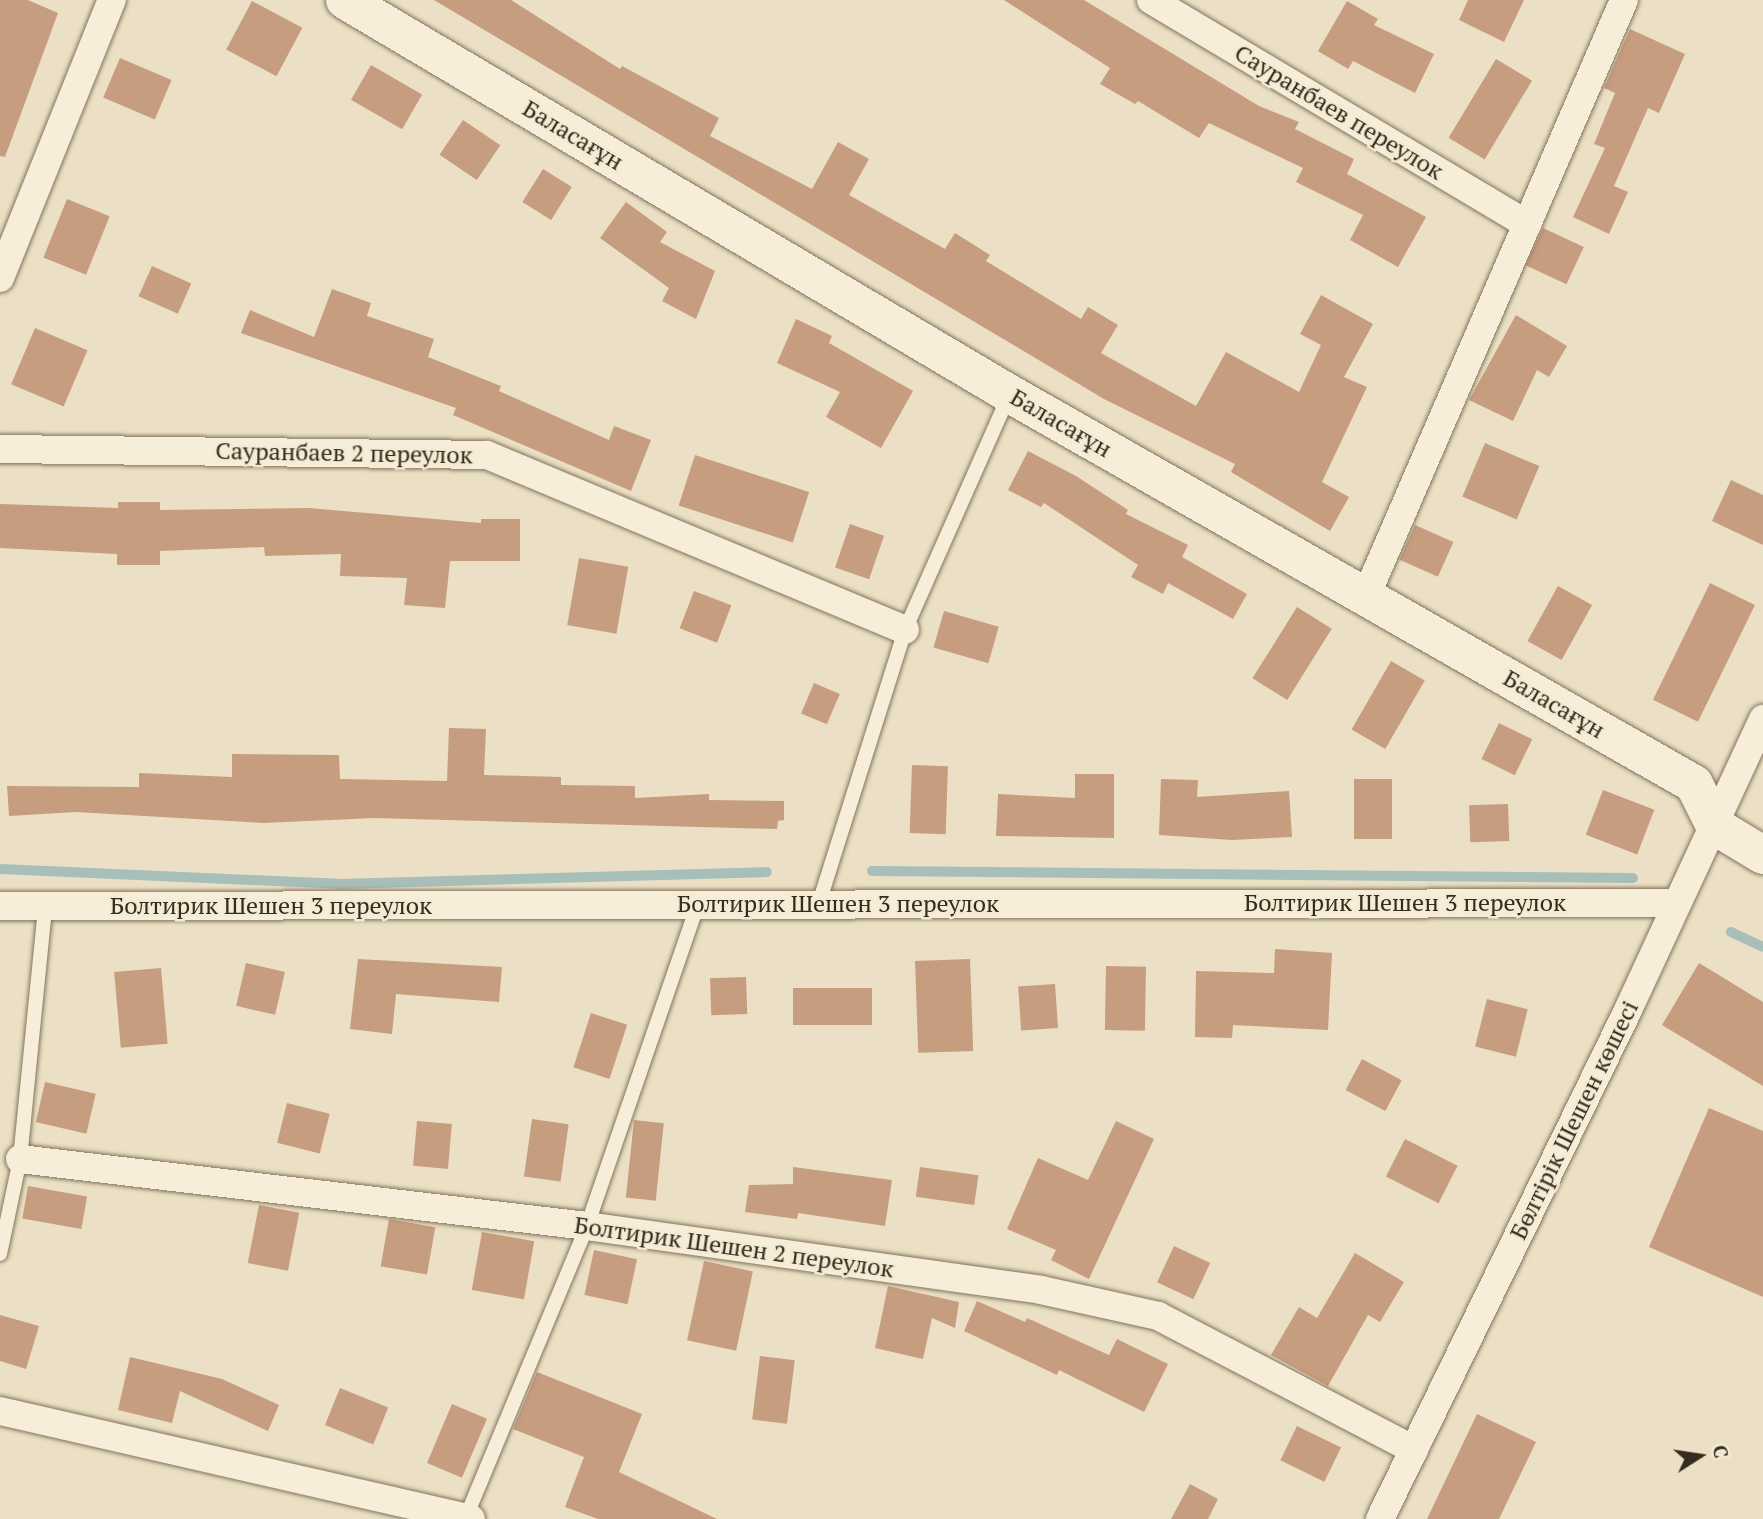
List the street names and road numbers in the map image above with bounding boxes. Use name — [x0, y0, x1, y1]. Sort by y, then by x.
street label: Сауранбаев переулок — [1229, 38, 1449, 186]
street label: Баласағұн — [518, 94, 628, 176]
street label: Баласағұн — [1005, 382, 1117, 464]
street label: Сауранбаев 2 переулок — [215, 436, 473, 470]
street label: Баласағұн — [1498, 663, 1610, 745]
street label: Болтирик Шешен 3 переулок — [1244, 889, 1566, 917]
street label: Болтирик Шешен 3 переулок — [677, 890, 999, 918]
street label: Болтирик Шешен 3 переулок — [110, 892, 432, 920]
street label: Бөлтірік Шешен көшесі — [1504, 996, 1644, 1244]
street label: Болтирик Шешен 2 переулок — [572, 1210, 896, 1284]

